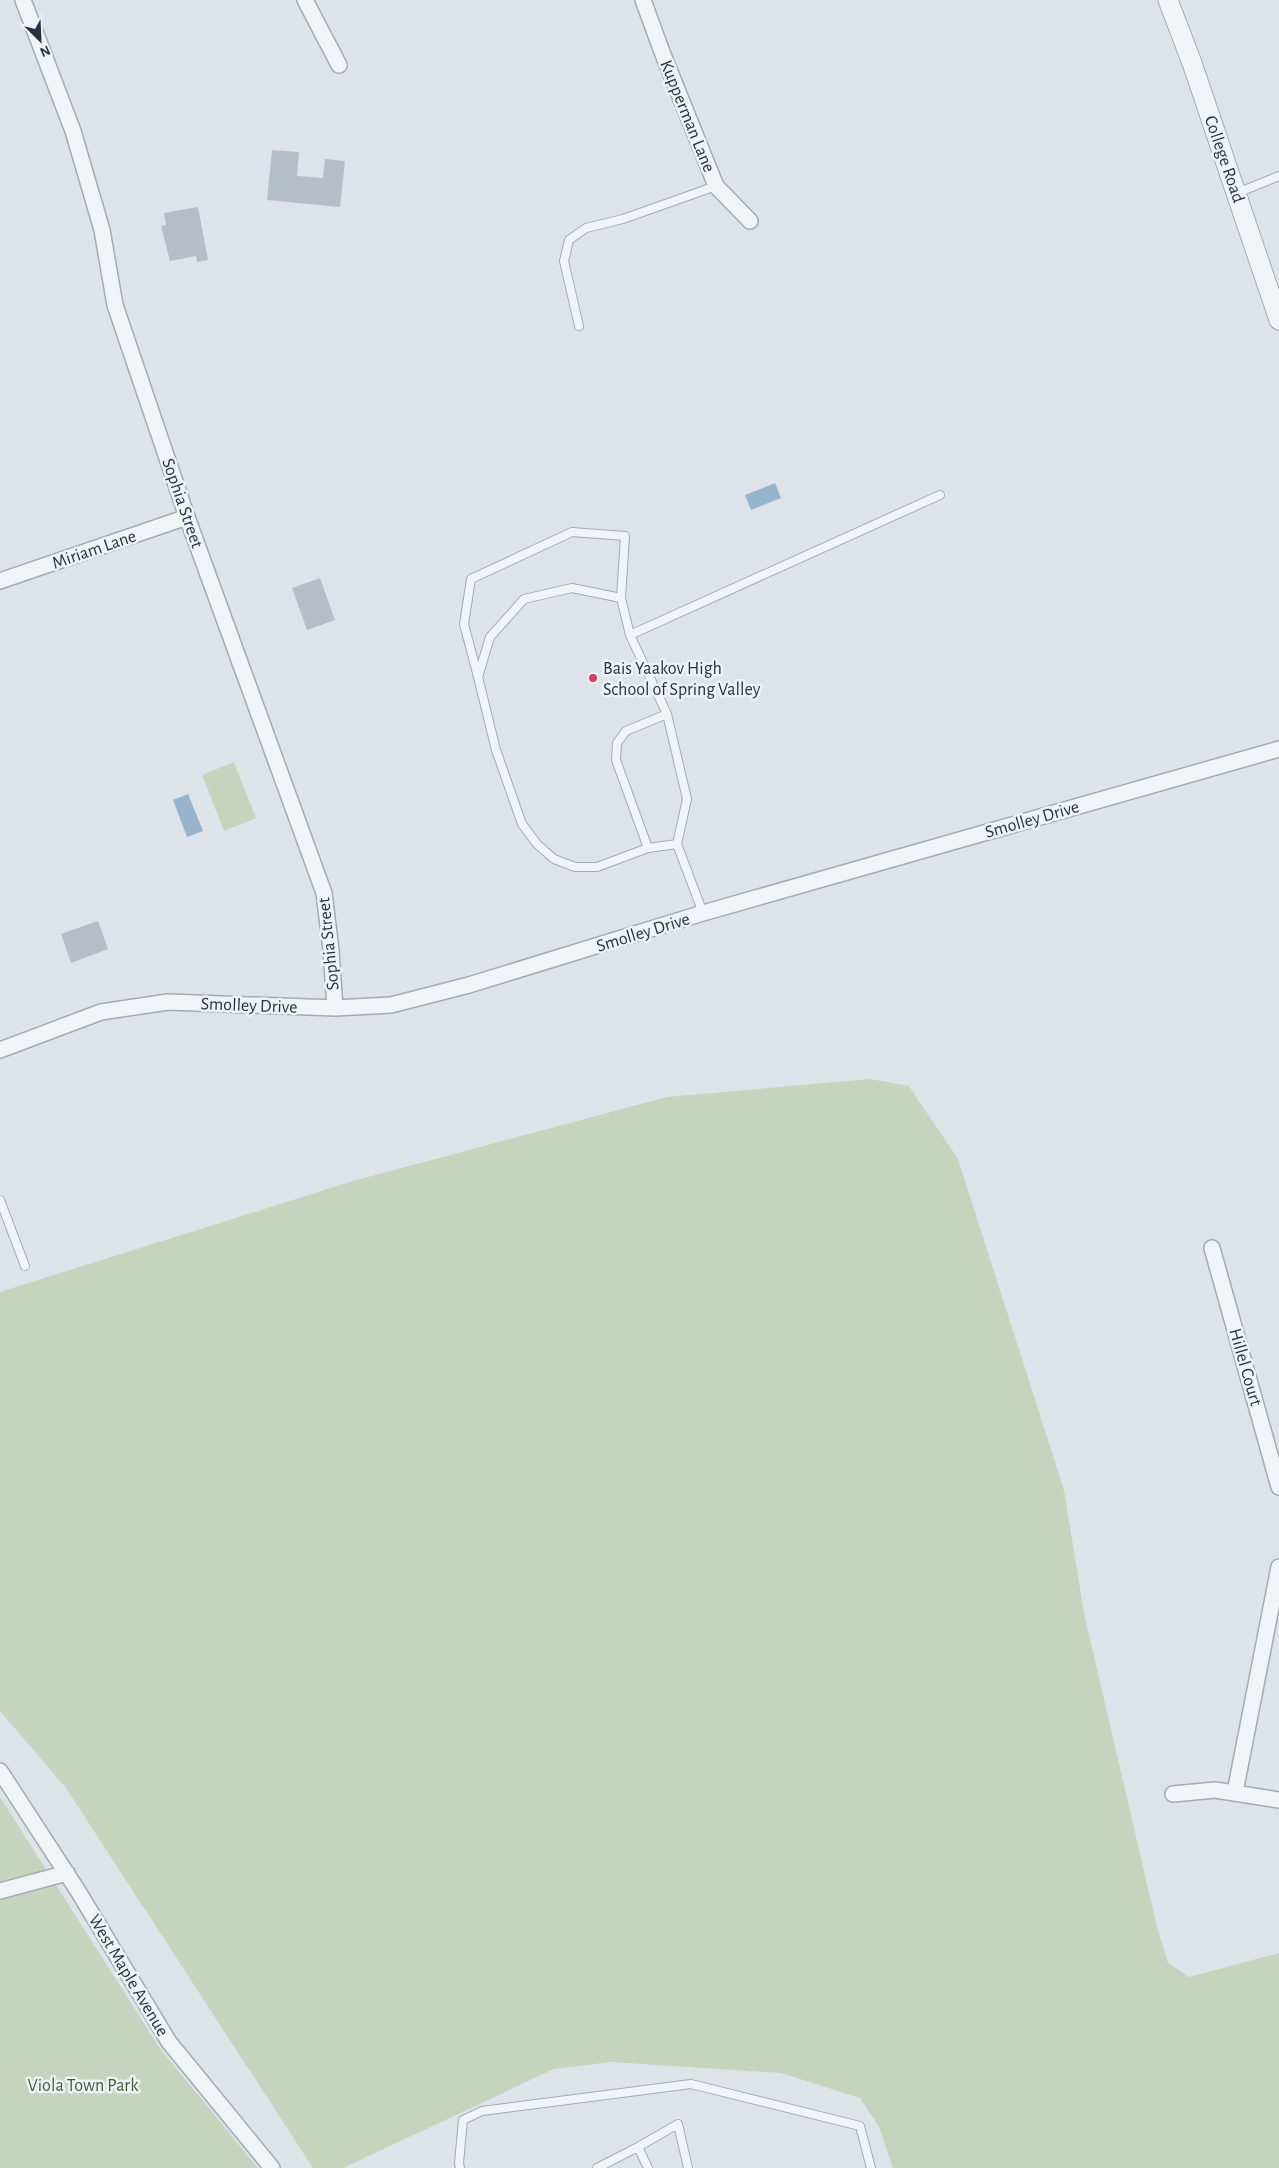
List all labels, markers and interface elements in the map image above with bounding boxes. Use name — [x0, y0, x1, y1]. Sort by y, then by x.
north arrow — [15, 15, 65, 65]
text: N — [38, 43, 52, 59]
street label: Kupperman Lane — [656, 58, 718, 175]
street label: College Road — [1201, 114, 1247, 205]
street label: Sophia Street — [158, 456, 206, 551]
street label: Miriam Lane — [50, 527, 139, 573]
place label: Bais Yaakov High School of Spring Valley — [603, 660, 761, 699]
marker: Bais Yaakov High School of Spring Valley — [587, 672, 599, 684]
street label: Smolley Drive — [983, 798, 1081, 842]
street label: Sophia Street — [315, 896, 343, 991]
street label: Smolley Drive — [594, 910, 692, 956]
street label: Smolley Drive — [200, 995, 298, 1017]
street label: Hillel Court — [1225, 1327, 1265, 1408]
street label: West Maple Avenue — [85, 1911, 172, 2040]
park label: Viola Town Park — [28, 2077, 139, 2095]

